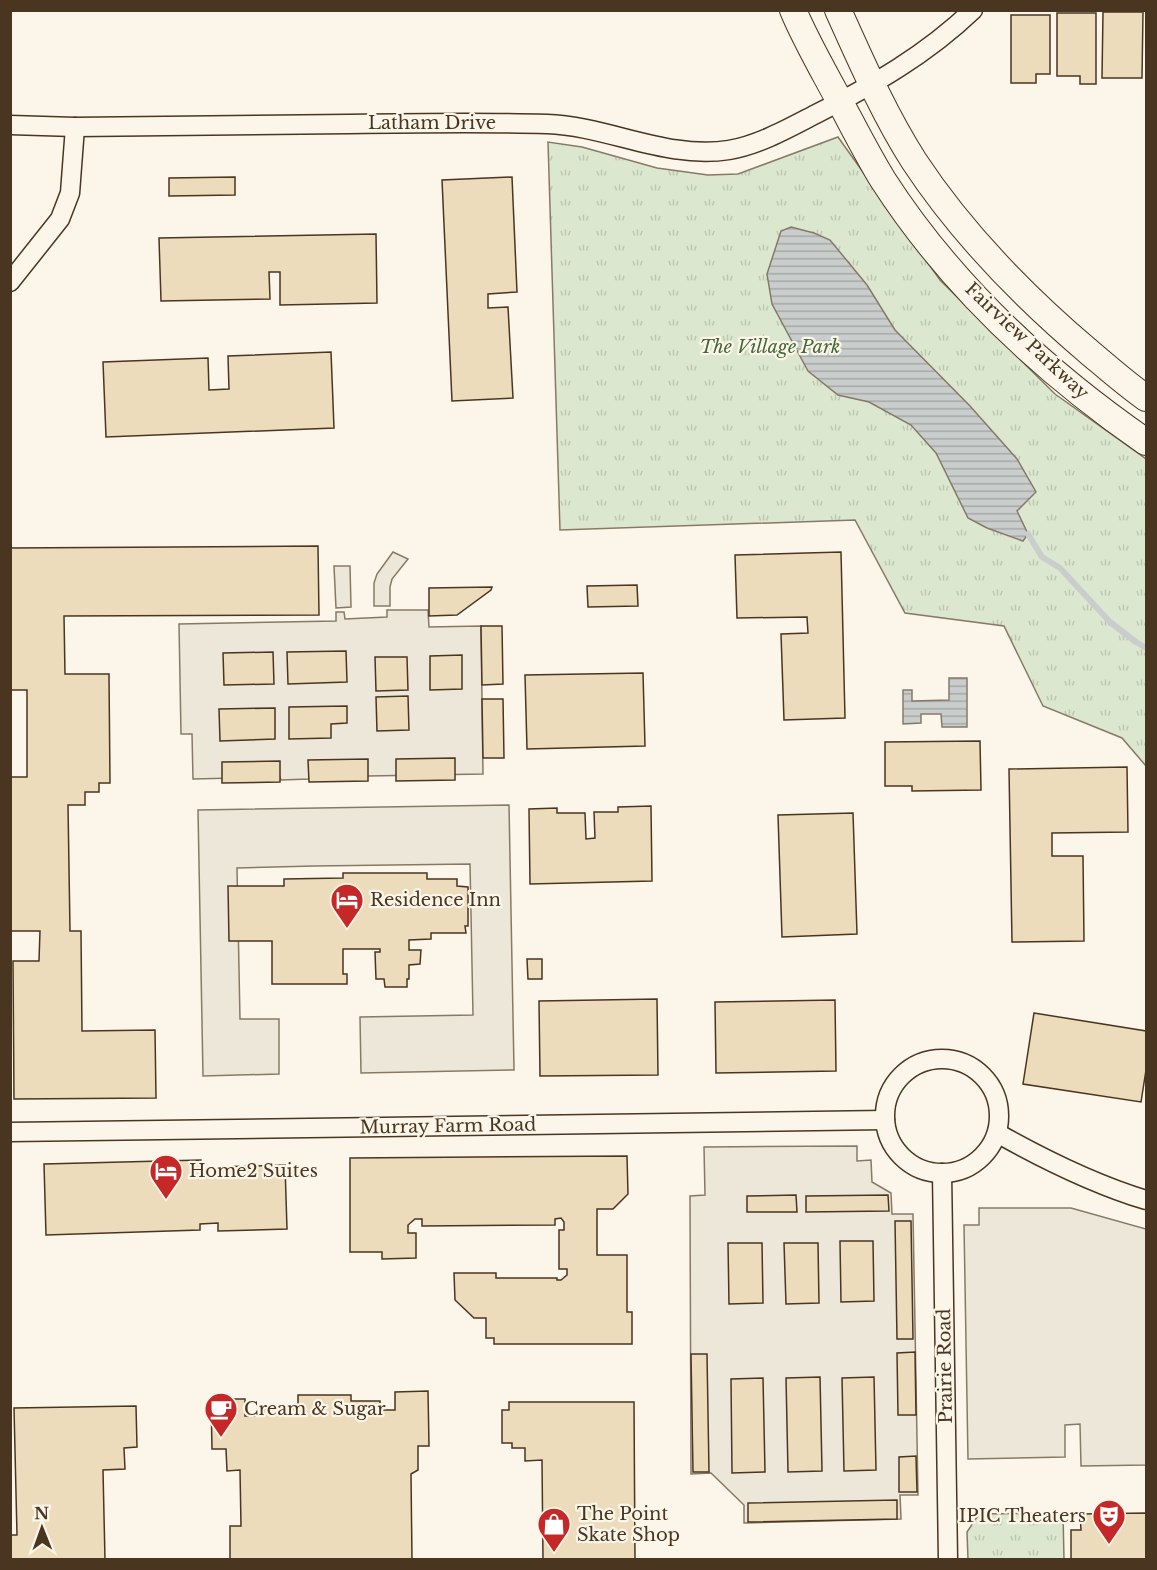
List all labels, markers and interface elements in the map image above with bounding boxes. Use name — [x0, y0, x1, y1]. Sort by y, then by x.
street label: Latham Drive — [368, 112, 496, 134]
street label: Fairview Parkway — [960, 278, 1094, 404]
park label: The Village Park — [700, 336, 840, 358]
hotel icon: Residence Inn — [329, 882, 365, 929]
place label: Residence Inn — [370, 889, 501, 911]
street label: Murray Farm Road — [360, 1113, 536, 1139]
hotel icon: Home2 Suites — [148, 1153, 184, 1200]
place label: Home2 Suites — [189, 1160, 318, 1182]
street label: Prairie Road — [933, 1308, 957, 1424]
cafe icon: Cream & Sugar — [203, 1391, 239, 1438]
place label: Cream & Sugar — [244, 1398, 386, 1420]
north arrow — [12, 1498, 72, 1558]
theatre icon: IPIC Theaters — [1091, 1498, 1127, 1545]
text: N — [34, 1503, 49, 1523]
place label: The Point Skate Shop — [577, 1503, 680, 1546]
place label: IPIC Theaters — [959, 1505, 1086, 1527]
shop icon: The Point Skate Shop — [536, 1506, 572, 1553]

